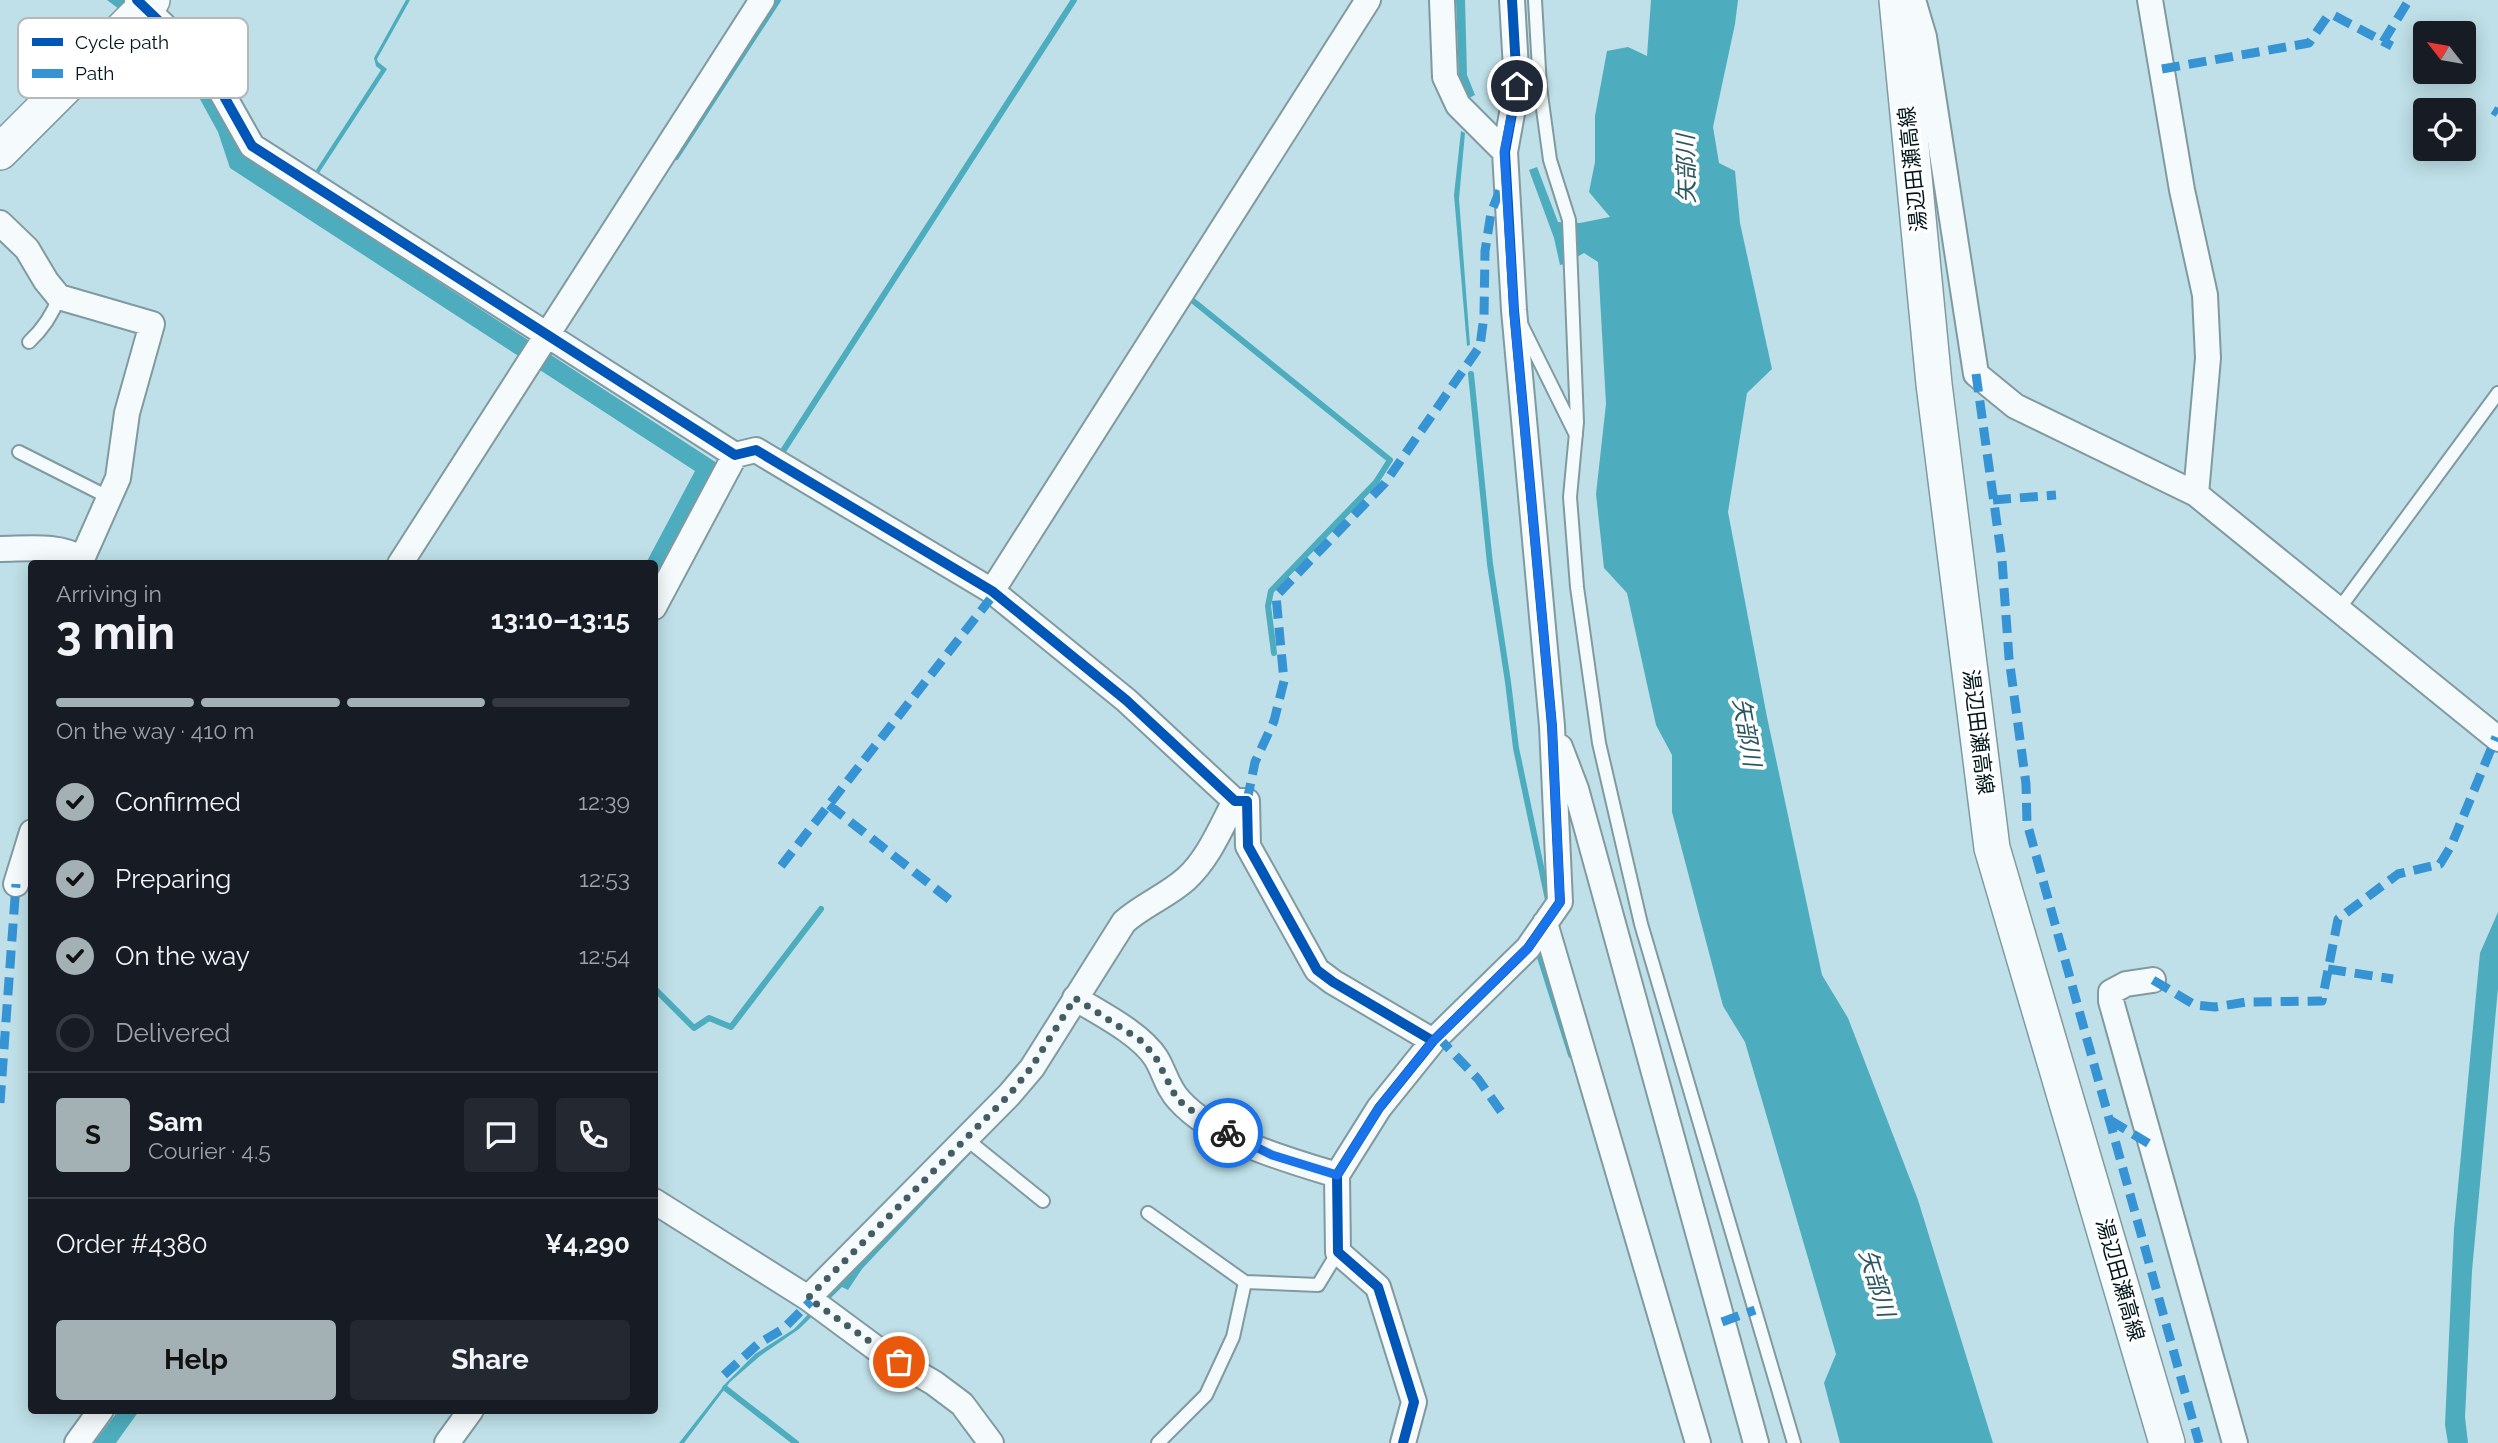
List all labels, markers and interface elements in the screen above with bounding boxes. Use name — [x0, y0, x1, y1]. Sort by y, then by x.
legend — [18, 18, 248, 98]
north arrow — [2413, 21, 2476, 84]
map controls — [2413, 21, 2476, 161]
text: Cycle path — [75, 31, 169, 53]
pin — [1487, 56, 1547, 116]
text: Path — [75, 62, 114, 84]
icon: home — [1498, 67, 1536, 105]
button: locate — [2413, 98, 2476, 161]
street label: 湯辺田瀬高線 — [1893, 105, 1932, 233]
water label: 矢部川 — [1671, 131, 1700, 204]
text: Arriving in — [56, 580, 162, 607]
text: 13:10–13:15 — [491, 605, 630, 635]
text: 3 min — [56, 606, 175, 660]
street label: 湯辺田瀬高線 — [1958, 668, 1999, 796]
water label: 矢部川 — [1728, 696, 1767, 771]
text: On the way · 410 m — [56, 717, 254, 744]
icon: check — [56, 783, 94, 821]
text: Confirmed — [115, 787, 241, 817]
text: 12:39 — [578, 788, 630, 815]
icon: check — [56, 860, 94, 898]
text: Preparing — [115, 864, 231, 894]
text: 12:53 — [579, 865, 630, 892]
icon: check — [56, 937, 94, 975]
text: On the way — [115, 941, 250, 971]
text: 12:54 — [579, 942, 630, 969]
text: Delivered — [115, 1018, 230, 1048]
button: chat — [464, 1098, 538, 1172]
button: phone — [556, 1098, 630, 1172]
courier — [1193, 1098, 1263, 1168]
text: Sam — [148, 1107, 203, 1137]
icon: bike — [1209, 1114, 1247, 1152]
text: S — [85, 1120, 101, 1150]
text: Courier · 4.5 — [148, 1137, 271, 1164]
street label: 湯辺田瀬高線 — [2091, 1216, 2150, 1344]
text: Order #4380 — [56, 1229, 208, 1259]
text: ¥4,290 — [545, 1229, 630, 1259]
water label: 矢部川 — [1854, 1246, 1901, 1323]
button: Help — [56, 1320, 336, 1400]
button: Share — [350, 1320, 630, 1400]
pin — [869, 1332, 929, 1392]
icon: bag — [880, 1343, 918, 1381]

